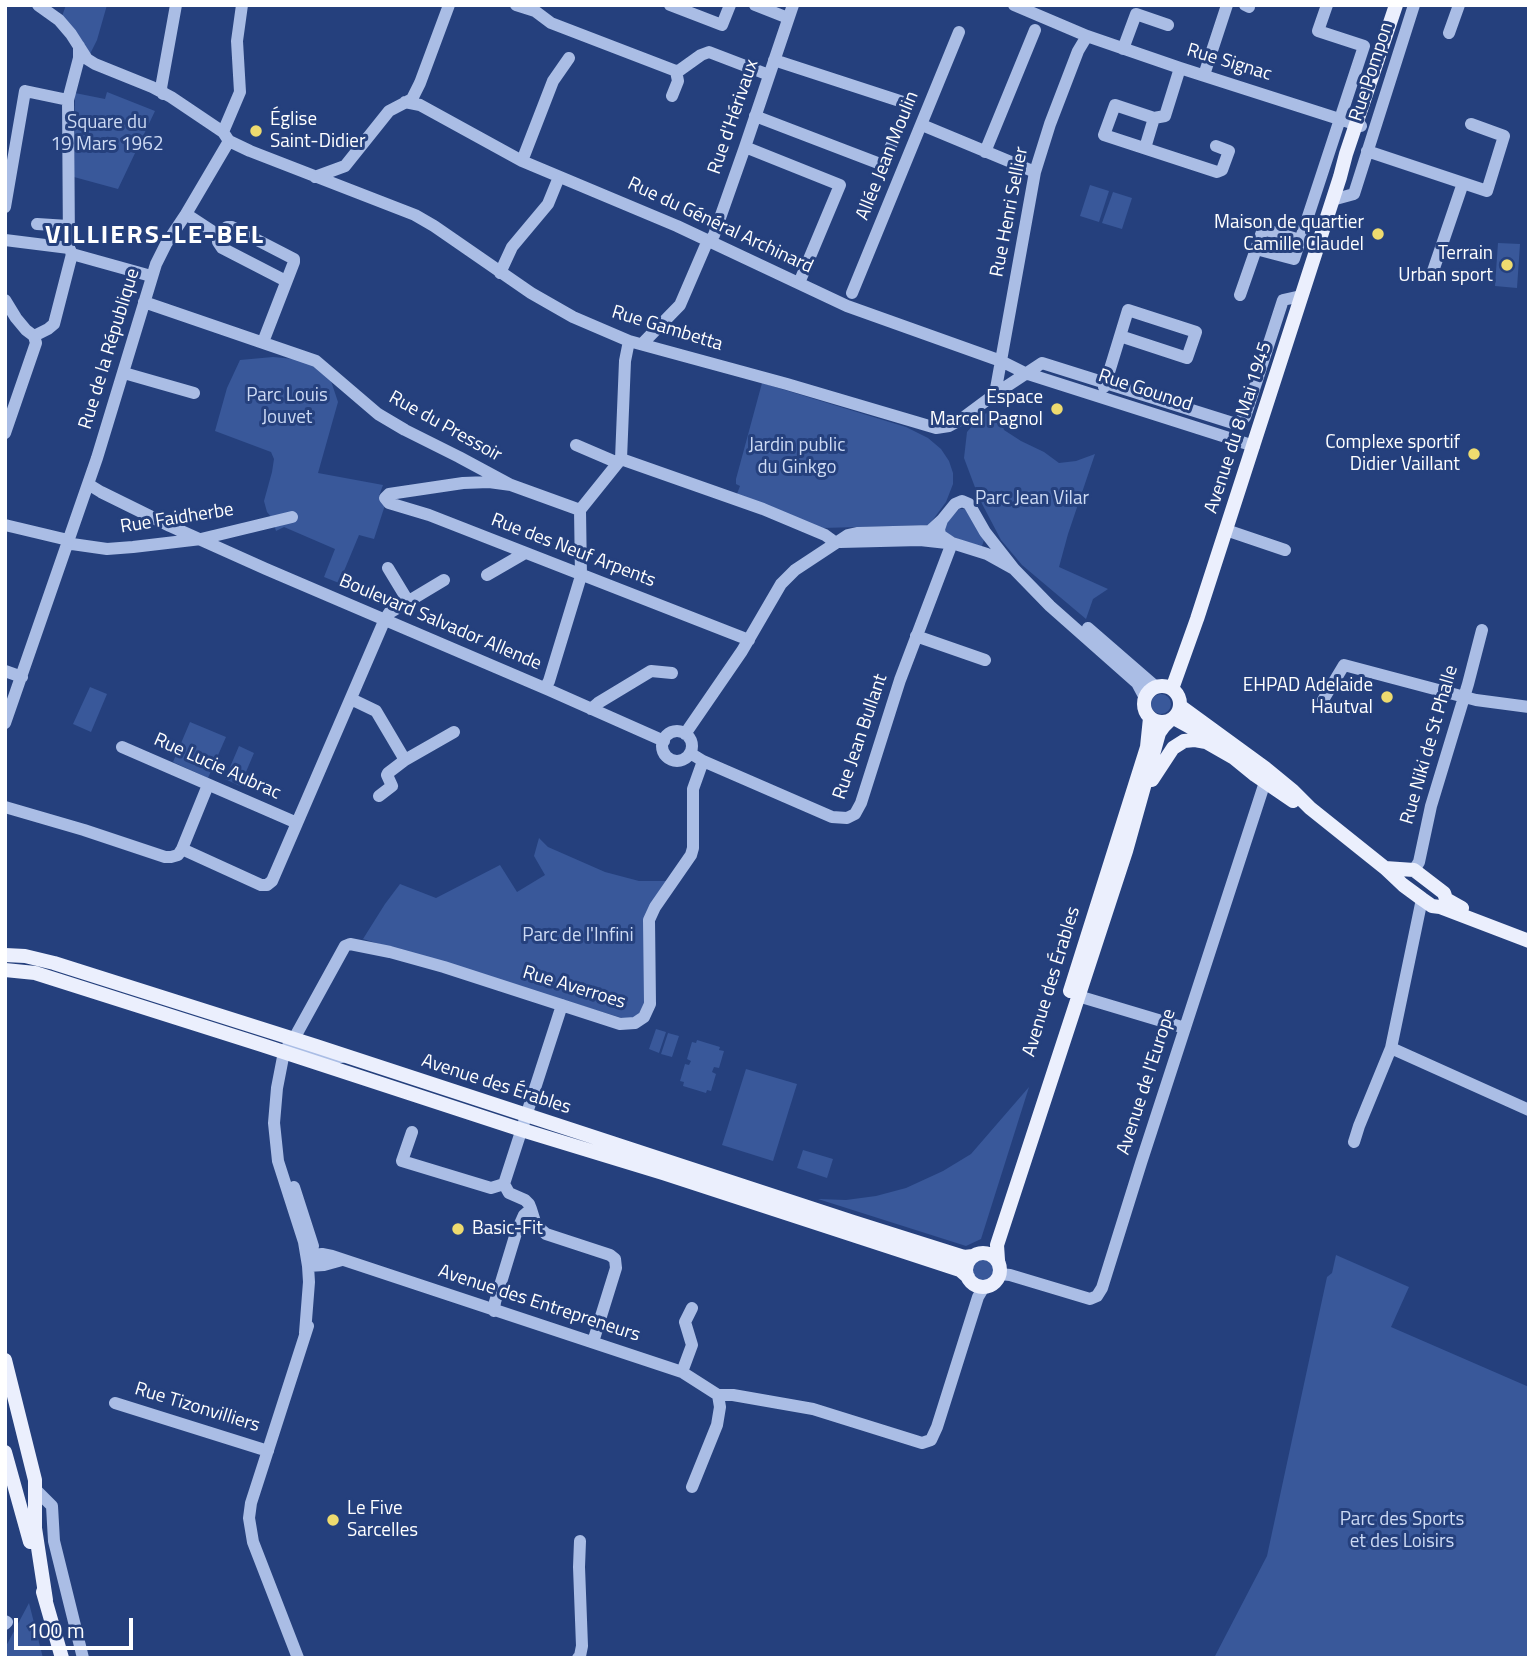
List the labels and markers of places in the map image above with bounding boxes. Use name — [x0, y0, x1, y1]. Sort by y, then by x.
place label: Église Saint-Didier — [270, 109, 365, 153]
marker: Église Saint-Didier — [248, 123, 264, 139]
place label: Maison de quartier Camille Claudel — [1214, 212, 1364, 256]
marker: Maison de quartier Camille Claudel — [1370, 226, 1386, 242]
place label: Terrain Urban sport — [1398, 243, 1493, 287]
marker: Terrain Urban sport — [1499, 257, 1515, 273]
place label: Espace Marcel Pagnol — [930, 387, 1043, 431]
marker: Espace Marcel Pagnol — [1049, 401, 1065, 417]
place label: Complexe sportif Didier Vaillant — [1325, 432, 1460, 476]
marker: Complexe sportif Didier Vaillant — [1466, 446, 1482, 462]
place label: EHPAD Adelaide Hautval — [1243, 675, 1373, 719]
marker: EHPAD Adelaide Hautval — [1379, 689, 1395, 705]
place label: Basic-Fit — [472, 1218, 543, 1240]
marker: Basic-Fit — [450, 1221, 466, 1237]
place label: Le Five Sarcelles — [347, 1498, 418, 1542]
marker: Le Five Sarcelles — [325, 1512, 341, 1528]

